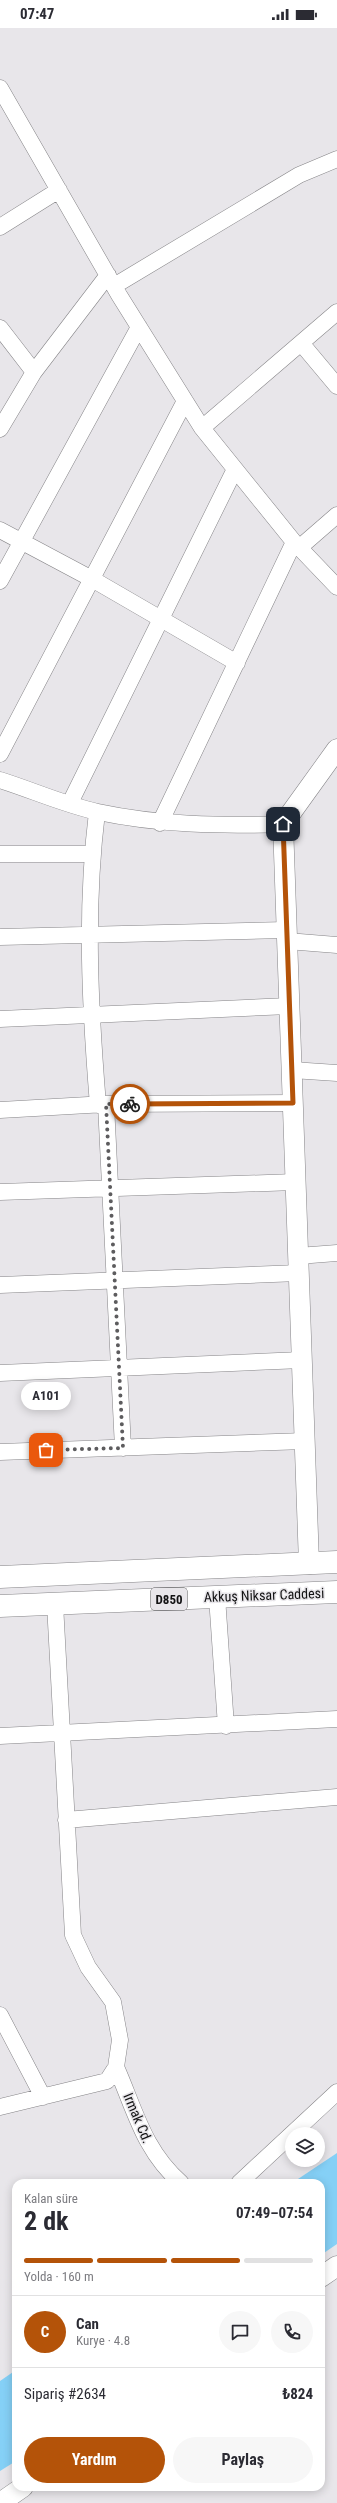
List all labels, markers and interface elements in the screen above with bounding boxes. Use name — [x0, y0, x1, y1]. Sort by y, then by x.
text: 07:47 — [20, 5, 54, 23]
pin — [266, 807, 300, 841]
icon: home — [272, 813, 294, 835]
courier — [110, 1084, 150, 1124]
icon: bike — [119, 1093, 141, 1115]
callout: A101 — [21, 1382, 71, 1410]
text: A101 — [32, 1388, 60, 1403]
pin — [29, 1433, 63, 1467]
icon: bag — [35, 1439, 57, 1461]
street label: Akkuş Niksar Caddesi — [203, 1585, 325, 1605]
road number: D850 — [151, 1588, 187, 1610]
street label: Irmak Cd. — [120, 2090, 156, 2146]
map controls — [285, 2127, 325, 2167]
button: layers — [285, 2127, 325, 2167]
text: Kalan süre — [24, 2191, 78, 2206]
text: 07:49–07:54 — [236, 2204, 313, 2222]
text: 2 dk — [24, 2206, 68, 2236]
text: Yolda · 160 m — [24, 2269, 94, 2284]
button: chat — [219, 2311, 261, 2353]
button: phone — [271, 2311, 313, 2353]
text: Can — [76, 2315, 99, 2333]
text: C — [41, 2323, 49, 2341]
text: Kurye · 4.8 — [76, 2333, 130, 2348]
text: Sipariş #2634 — [24, 2385, 106, 2403]
text: ₺824 — [282, 2385, 313, 2403]
button: Yardım — [24, 2437, 165, 2483]
button: Paylaş — [173, 2437, 313, 2483]

